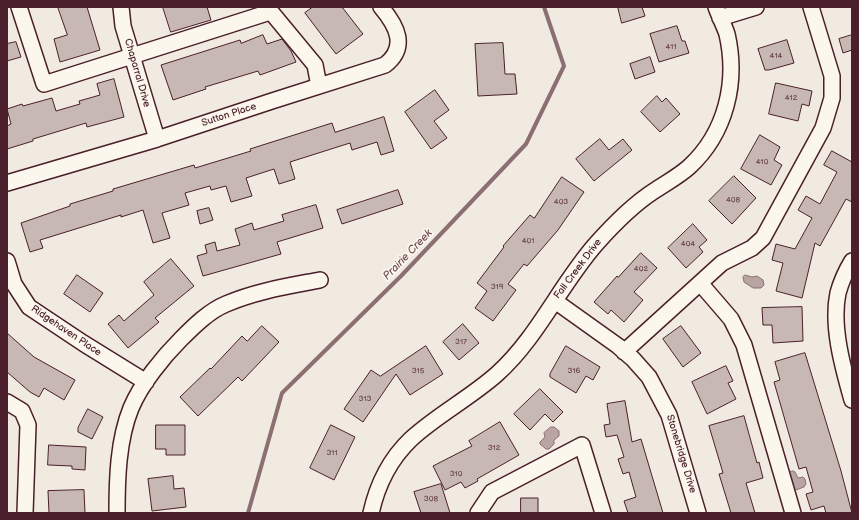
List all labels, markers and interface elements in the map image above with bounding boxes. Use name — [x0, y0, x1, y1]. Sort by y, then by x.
street label: Chaparral Drive — [121, 37, 153, 109]
house number: 411 — [665, 42, 677, 52]
house number: 414 — [770, 51, 782, 61]
house number: 412 — [785, 93, 797, 103]
street label: Sutton Place — [200, 101, 258, 129]
house number: 410 — [756, 157, 768, 167]
house number: 408 — [726, 195, 740, 205]
house number: 403 — [554, 197, 568, 207]
water label: Prairie Creek — [381, 227, 435, 283]
house number: 401 — [522, 236, 534, 246]
street label: Fall Creek Drive — [552, 237, 604, 301]
house number: 404 — [681, 239, 695, 249]
house number: 402 — [634, 264, 648, 274]
house number: 319 — [491, 282, 503, 292]
street label: Ridgehaven Place — [28, 303, 104, 359]
house number: 317 — [455, 337, 467, 347]
house number: 315 — [412, 366, 424, 376]
house number: 316 — [568, 366, 580, 376]
house number: 313 — [359, 394, 371, 404]
street label: Stonebridge Drive — [663, 413, 699, 495]
house number: 312 — [488, 443, 500, 453]
house number: 311 — [326, 448, 338, 458]
house number: 310 — [450, 469, 462, 479]
house number: 308 — [424, 494, 438, 504]

